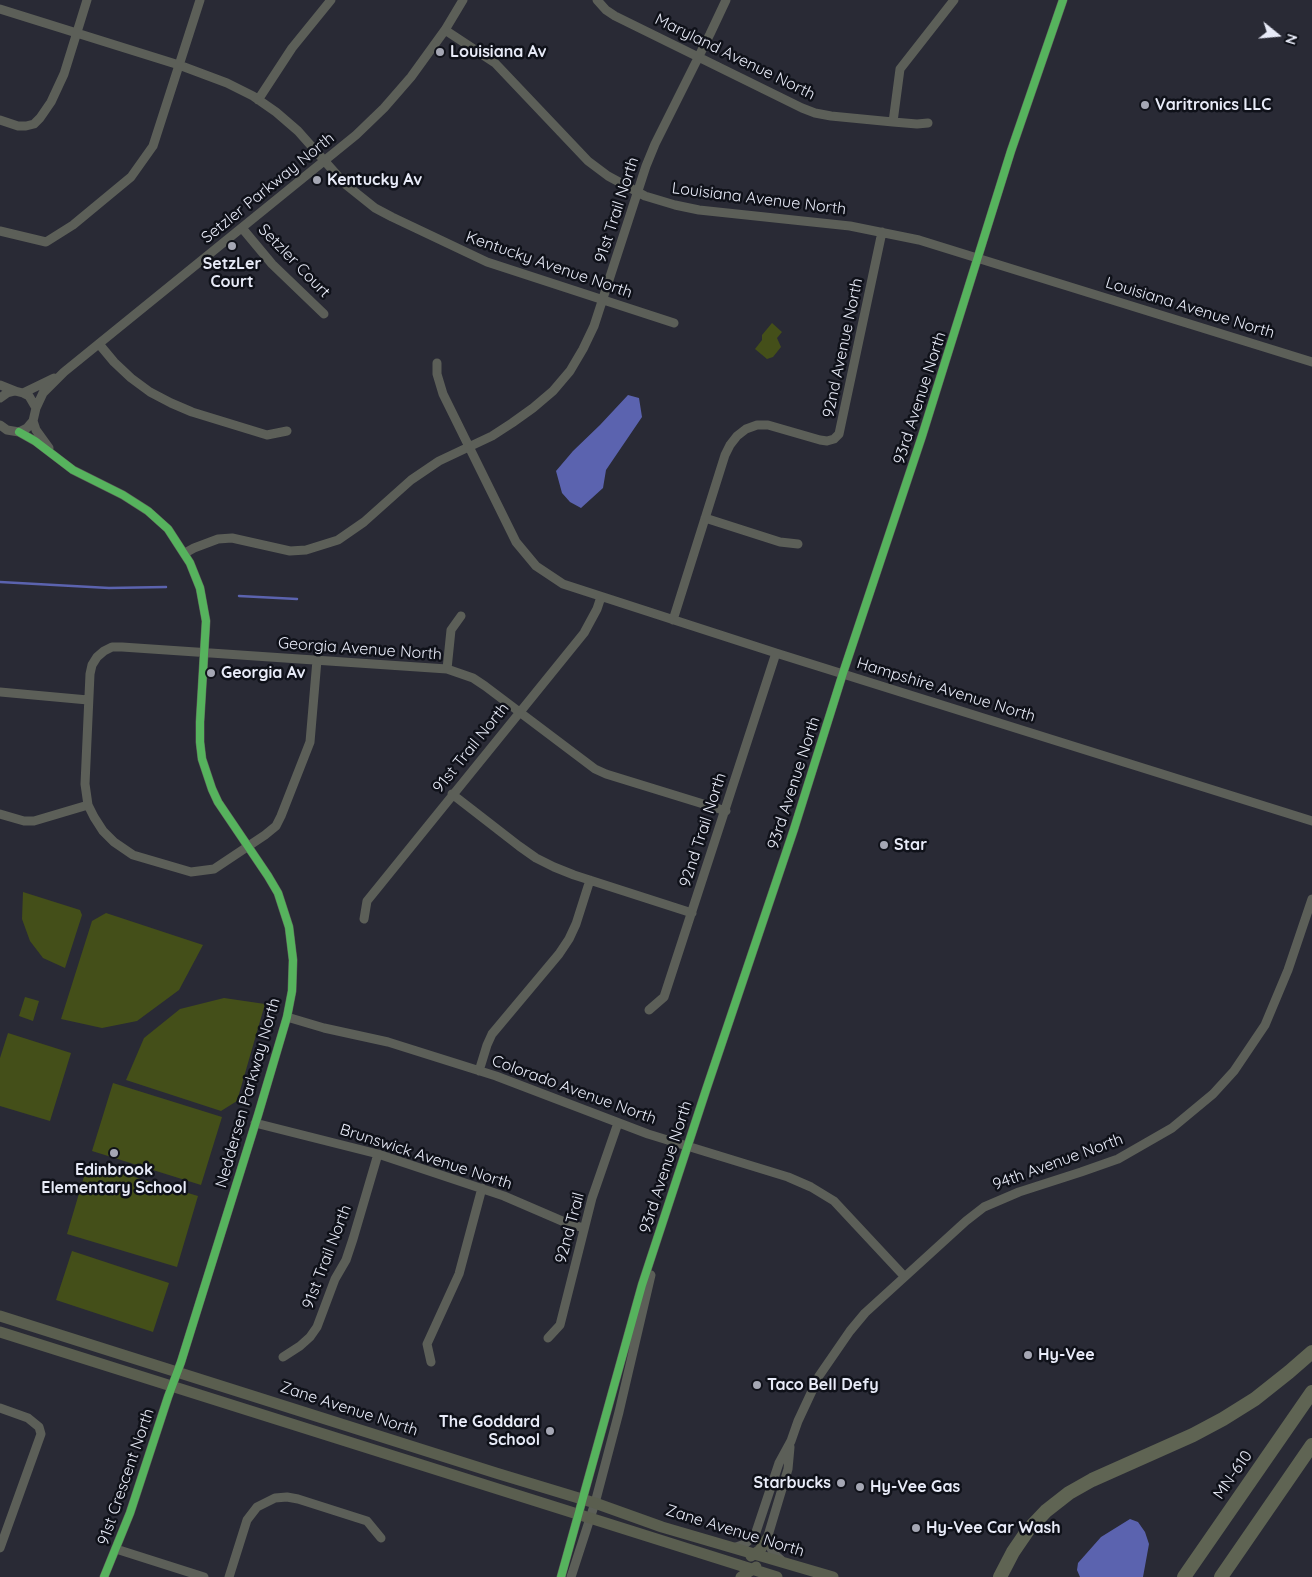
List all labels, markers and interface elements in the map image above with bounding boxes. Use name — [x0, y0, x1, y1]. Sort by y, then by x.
street label: Maryland Avenue North — [652, 10, 818, 104]
north arrow — [1252, 10, 1302, 60]
text: N — [1281, 32, 1301, 47]
place label: Louisiana Av — [450, 42, 547, 62]
marker: Louisiana Av — [434, 46, 446, 58]
place label: Varitronics LLC — [1155, 95, 1271, 115]
marker: Varitronics LLC — [1139, 99, 1151, 111]
street label: Setzler Parkway North — [198, 129, 338, 247]
street label: 91st Trail North — [591, 155, 643, 265]
place label: Kentucky Av — [327, 170, 422, 190]
marker: Kentucky Av — [311, 174, 323, 186]
street label: Louisiana Avenue North — [671, 179, 847, 219]
street label: Setzler Court — [254, 220, 334, 302]
street label: Kentucky Avenue North — [463, 227, 635, 303]
marker: SetzLer Court — [226, 240, 238, 252]
place label: SetzLer Court — [203, 254, 261, 292]
street label: Louisiana Avenue North — [1103, 273, 1277, 343]
street label: 92nd Avenue North — [819, 276, 867, 420]
street label: 93rd Avenue North — [890, 329, 950, 467]
street label: Georgia Avenue North — [277, 634, 443, 664]
street label: Hampshire Avenue North — [854, 654, 1038, 726]
place label: Georgia Av — [221, 663, 306, 683]
marker: Georgia Av — [205, 667, 217, 679]
street label: 91st Trail North — [429, 699, 513, 797]
street label: 93rd Avenue North — [764, 714, 824, 852]
street label: 92nd Trail North — [675, 770, 731, 890]
place label: Star — [894, 835, 927, 855]
marker: Star — [878, 839, 890, 851]
street label: Neddersen Parkway North — [212, 996, 284, 1190]
street label: Colorado Avenue North — [489, 1051, 659, 1129]
street label: 93rd Avenue North — [636, 1098, 696, 1236]
street label: Brunswick Avenue North — [337, 1120, 515, 1194]
street label: 94th Avenue North — [990, 1129, 1126, 1195]
marker: Edinbrook Elementary School — [108, 1147, 120, 1159]
place label: Edinbrook Elementary School — [41, 1160, 187, 1198]
street label: 92nd Trail — [551, 1190, 589, 1266]
street label: 91st Trail North — [298, 1202, 356, 1312]
place label: Hy-Vee — [1038, 1345, 1095, 1365]
marker: Hy-Vee — [1022, 1349, 1034, 1361]
place label: Taco Bell Defy — [767, 1375, 879, 1395]
street label: Zane Avenue North — [278, 1378, 420, 1440]
marker: Taco Bell Defy — [751, 1379, 763, 1391]
street label: 91st Crescent North — [94, 1406, 158, 1548]
place label: The Goddard School — [439, 1412, 540, 1450]
marker: The Goddard School — [544, 1425, 556, 1437]
street label: MN-610 — [1209, 1447, 1257, 1503]
place label: Starbucks — [753, 1473, 831, 1493]
marker: Starbucks — [835, 1477, 847, 1489]
place label: Hy-Vee Gas — [870, 1477, 960, 1497]
marker: Hy-Vee Gas — [854, 1481, 866, 1493]
street label: Zane Avenue North — [663, 1501, 807, 1561]
place label: Hy-Vee Car Wash — [926, 1518, 1061, 1538]
marker: Hy-Vee Car Wash — [910, 1522, 922, 1534]

